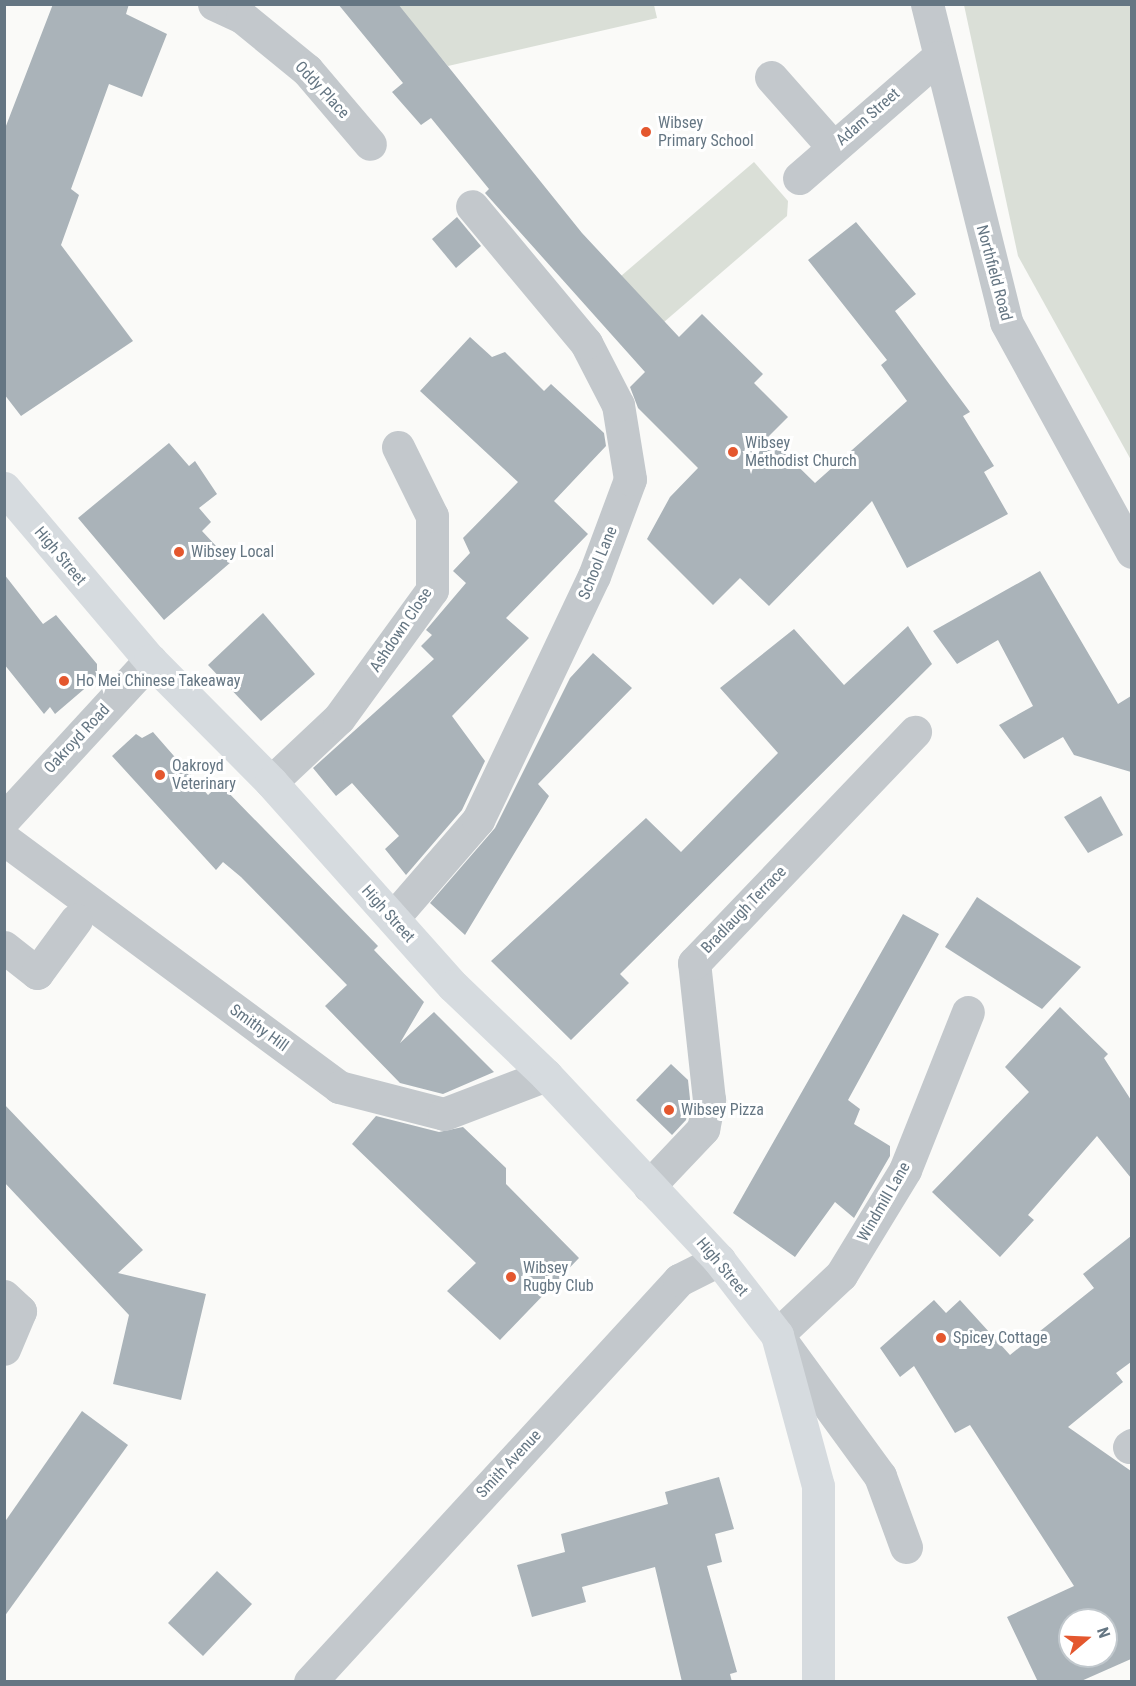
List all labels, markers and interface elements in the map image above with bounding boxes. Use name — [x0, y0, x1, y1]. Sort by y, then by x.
street label: Oddy Place — [291, 58, 353, 122]
street label: Adam Street — [832, 84, 904, 150]
place label: Wibsey Primary School — [658, 113, 754, 151]
marker: Wibsey Primary School — [639, 125, 653, 139]
street label: Northfield Road — [972, 223, 1016, 323]
place label: Wibsey Methodist Church — [745, 433, 857, 471]
marker: Wibsey Methodist Church — [726, 445, 740, 459]
street label: High Street — [30, 523, 90, 589]
street label: School Lane — [575, 524, 621, 602]
place label: Wibsey Local — [191, 542, 274, 562]
marker: Wibsey Local — [172, 545, 186, 559]
street label: Ashdown Close — [366, 584, 436, 676]
place label: Ho Mei Chinese Takeaway — [76, 671, 241, 691]
marker: Ho Mei Chinese Takeaway — [57, 674, 71, 688]
street label: Oakroyd Road — [40, 700, 114, 778]
place label: Oakroyd Veterinary — [172, 756, 236, 794]
marker: Oakroyd Veterinary — [153, 768, 167, 782]
street label: Bradlaugh Terrace — [697, 862, 791, 958]
street label: High Street — [357, 881, 419, 947]
street label: Smithy Hill — [226, 1000, 292, 1056]
place label: Wibsey Pizza — [681, 1100, 764, 1120]
marker: Wibsey Pizza — [662, 1103, 676, 1117]
street label: Windmill Lane — [853, 1159, 915, 1245]
street label: High Street — [692, 1234, 752, 1300]
place label: Wibsey Rugby Club — [523, 1258, 594, 1296]
marker: Wibsey Rugby Club — [504, 1270, 518, 1284]
place label: Spicey Cottage — [953, 1328, 1048, 1348]
marker: Spicey Cottage — [934, 1331, 948, 1345]
street label: Smith Avenue — [473, 1426, 545, 1502]
north arrow — [1058, 1608, 1118, 1668]
text: N — [1093, 1625, 1114, 1640]

